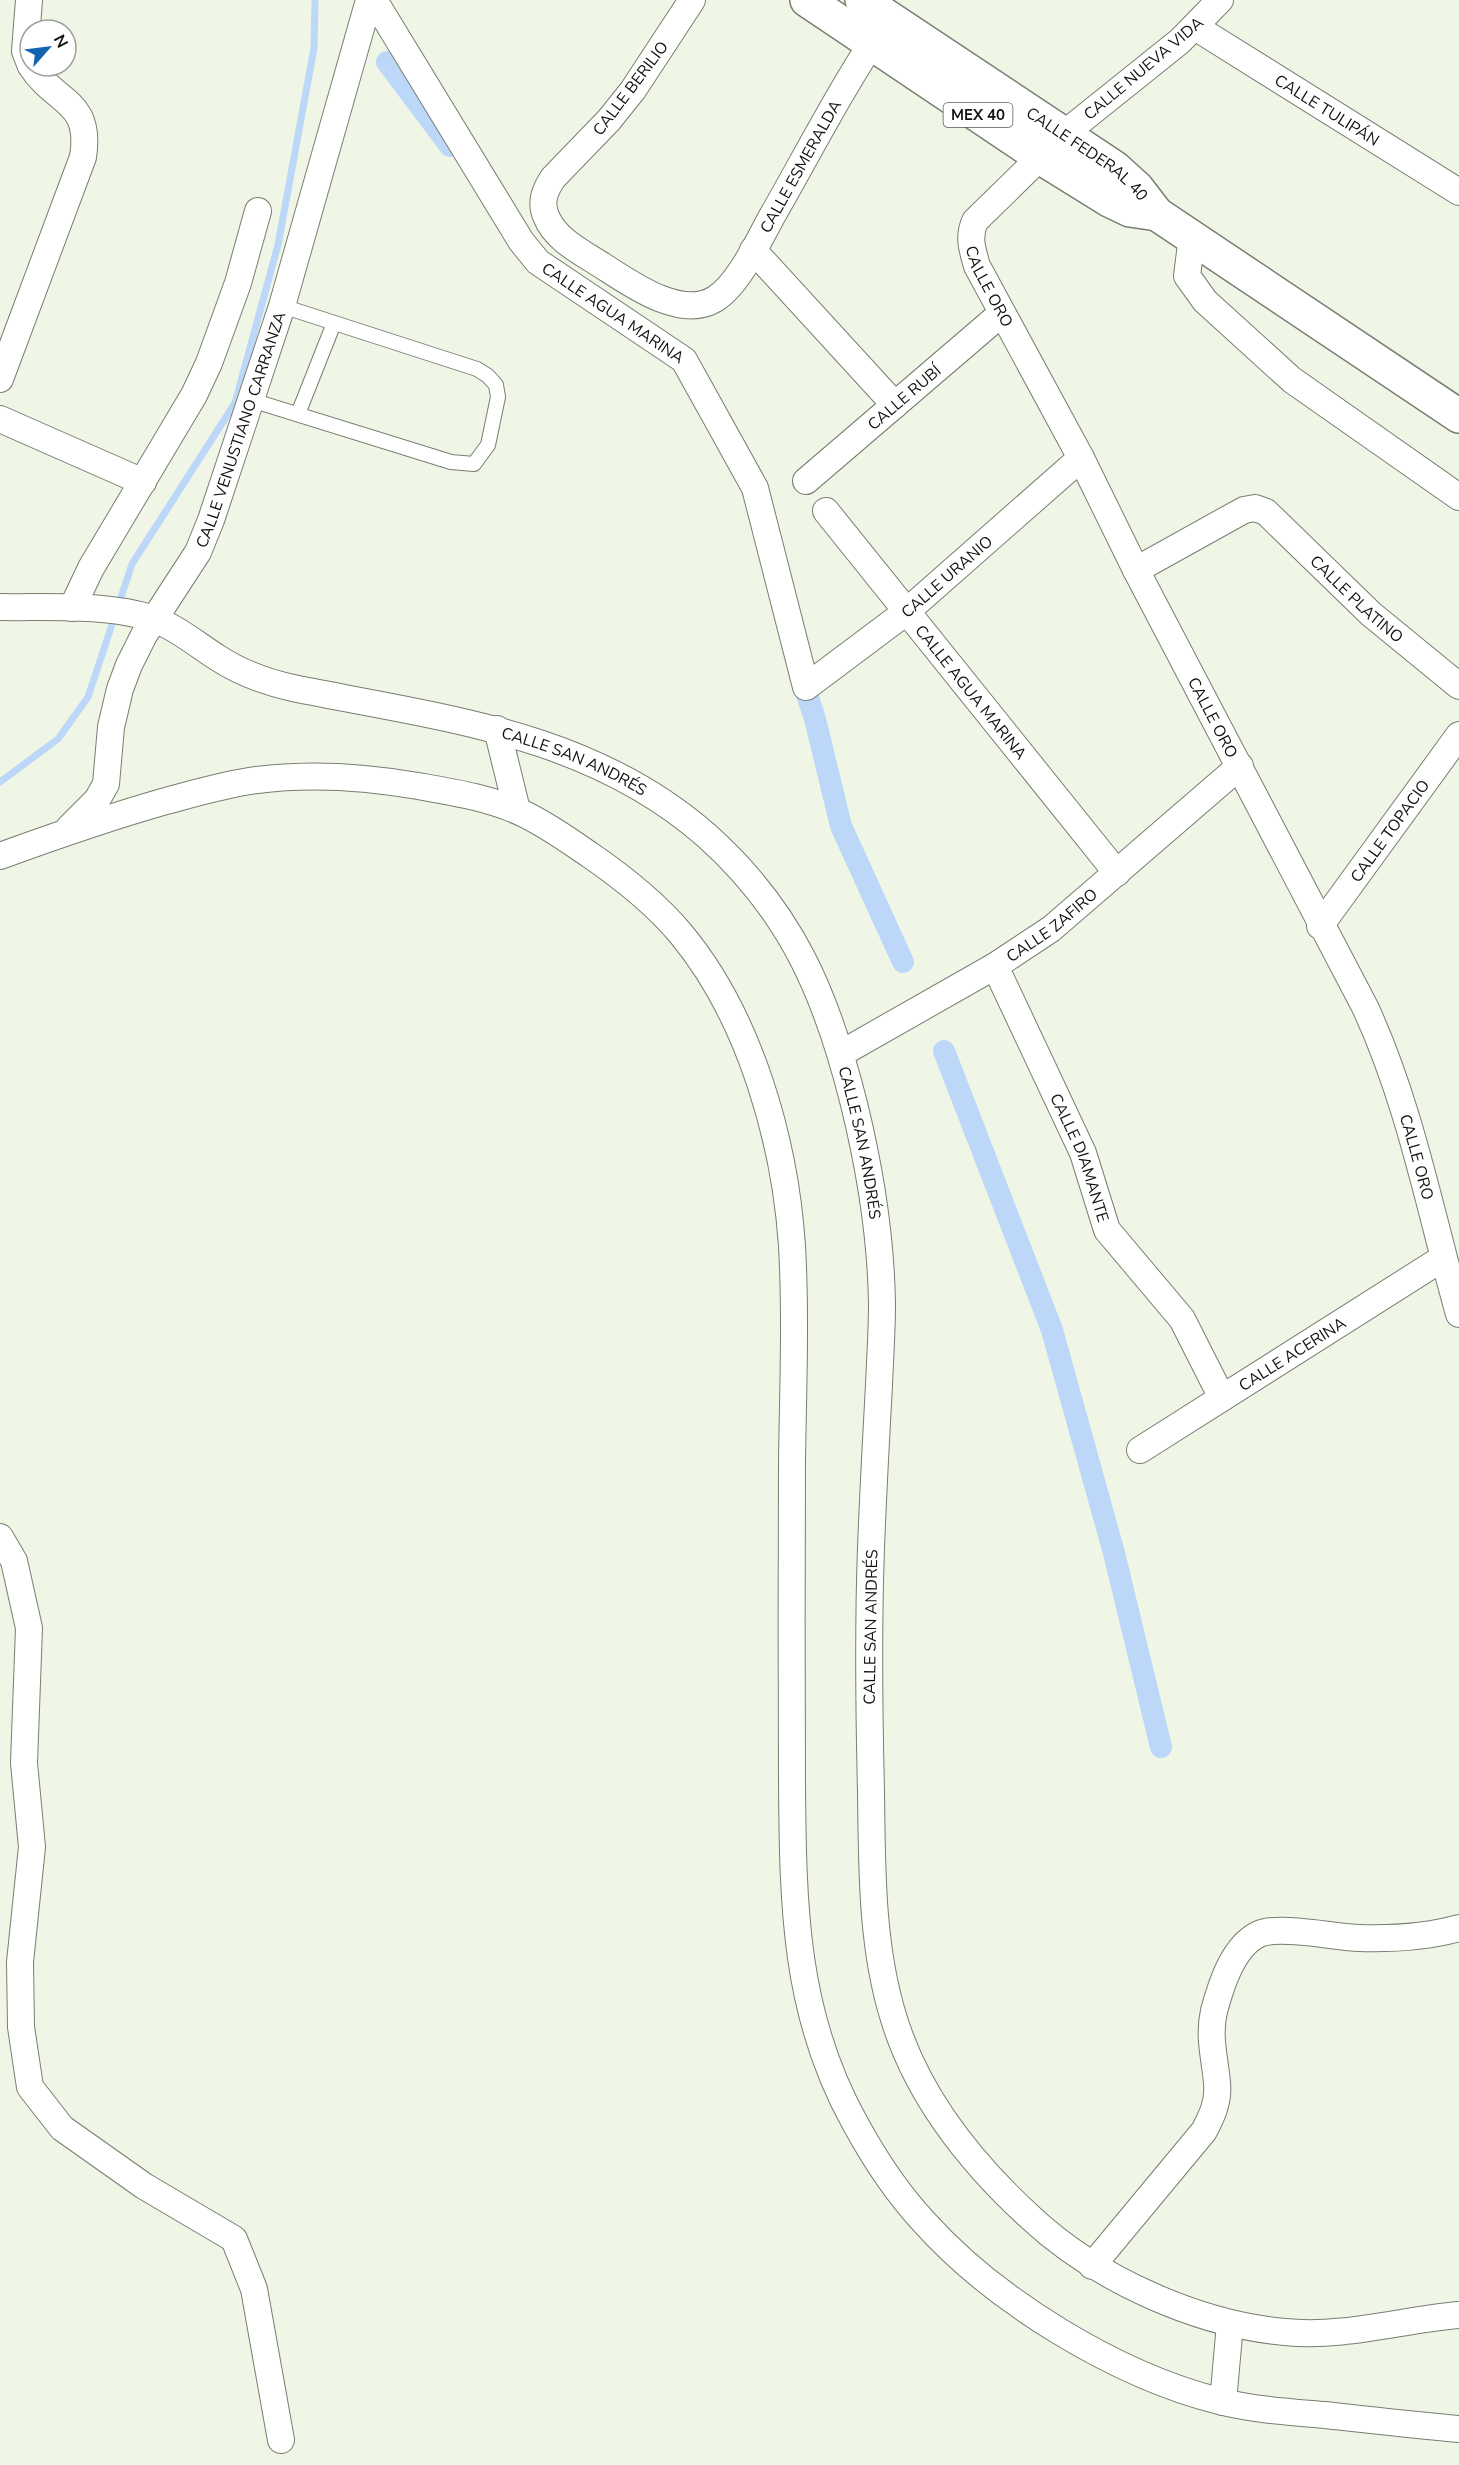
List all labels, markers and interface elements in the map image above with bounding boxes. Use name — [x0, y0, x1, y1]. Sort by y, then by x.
street label: CALLE NUEVA VIDA — [1079, 12, 1208, 125]
north arrow — [18, 18, 78, 78]
text: N — [48, 31, 73, 52]
street label: CALLE BERILIO — [588, 37, 674, 140]
street label: CALLE TULIPÁN — [1270, 69, 1383, 152]
street label: CALLE ESMERALDA — [755, 96, 847, 237]
street label: CALLE FEDERAL 40 — [1022, 102, 1153, 206]
road number: MEX 40 — [944, 103, 1012, 127]
street label: CALLE ORO — [960, 244, 1018, 331]
street label: CALLE AGUA MARINA — [537, 258, 689, 369]
street label: CALLE VENUSTIANO CARRANZA — [191, 309, 291, 551]
street label: CALLE RUBÍ — [863, 359, 947, 436]
street label: CALLE URANIO — [897, 531, 998, 623]
street label: CALLE PLATINO — [1305, 551, 1408, 648]
street label: CALLE AGUA MARINA — [910, 620, 1032, 765]
street label: CALLE ORO — [1182, 674, 1243, 762]
street label: CALLE SAN ANDRÉS — [499, 722, 651, 801]
street label: CALLE TOPACIO — [1345, 775, 1435, 887]
street label: CALLE ZAFIRO — [1002, 884, 1103, 968]
street label: CALLE SAN ANDRÉS — [832, 1064, 886, 1221]
street label: CALLE DIAMANTE — [1044, 1090, 1114, 1225]
street label: CALLE ORO — [1394, 1112, 1439, 1202]
street label: CALLE ACERINA — [1235, 1312, 1351, 1397]
street label: CALLE SAN ANDRÉS — [859, 1549, 883, 1705]

